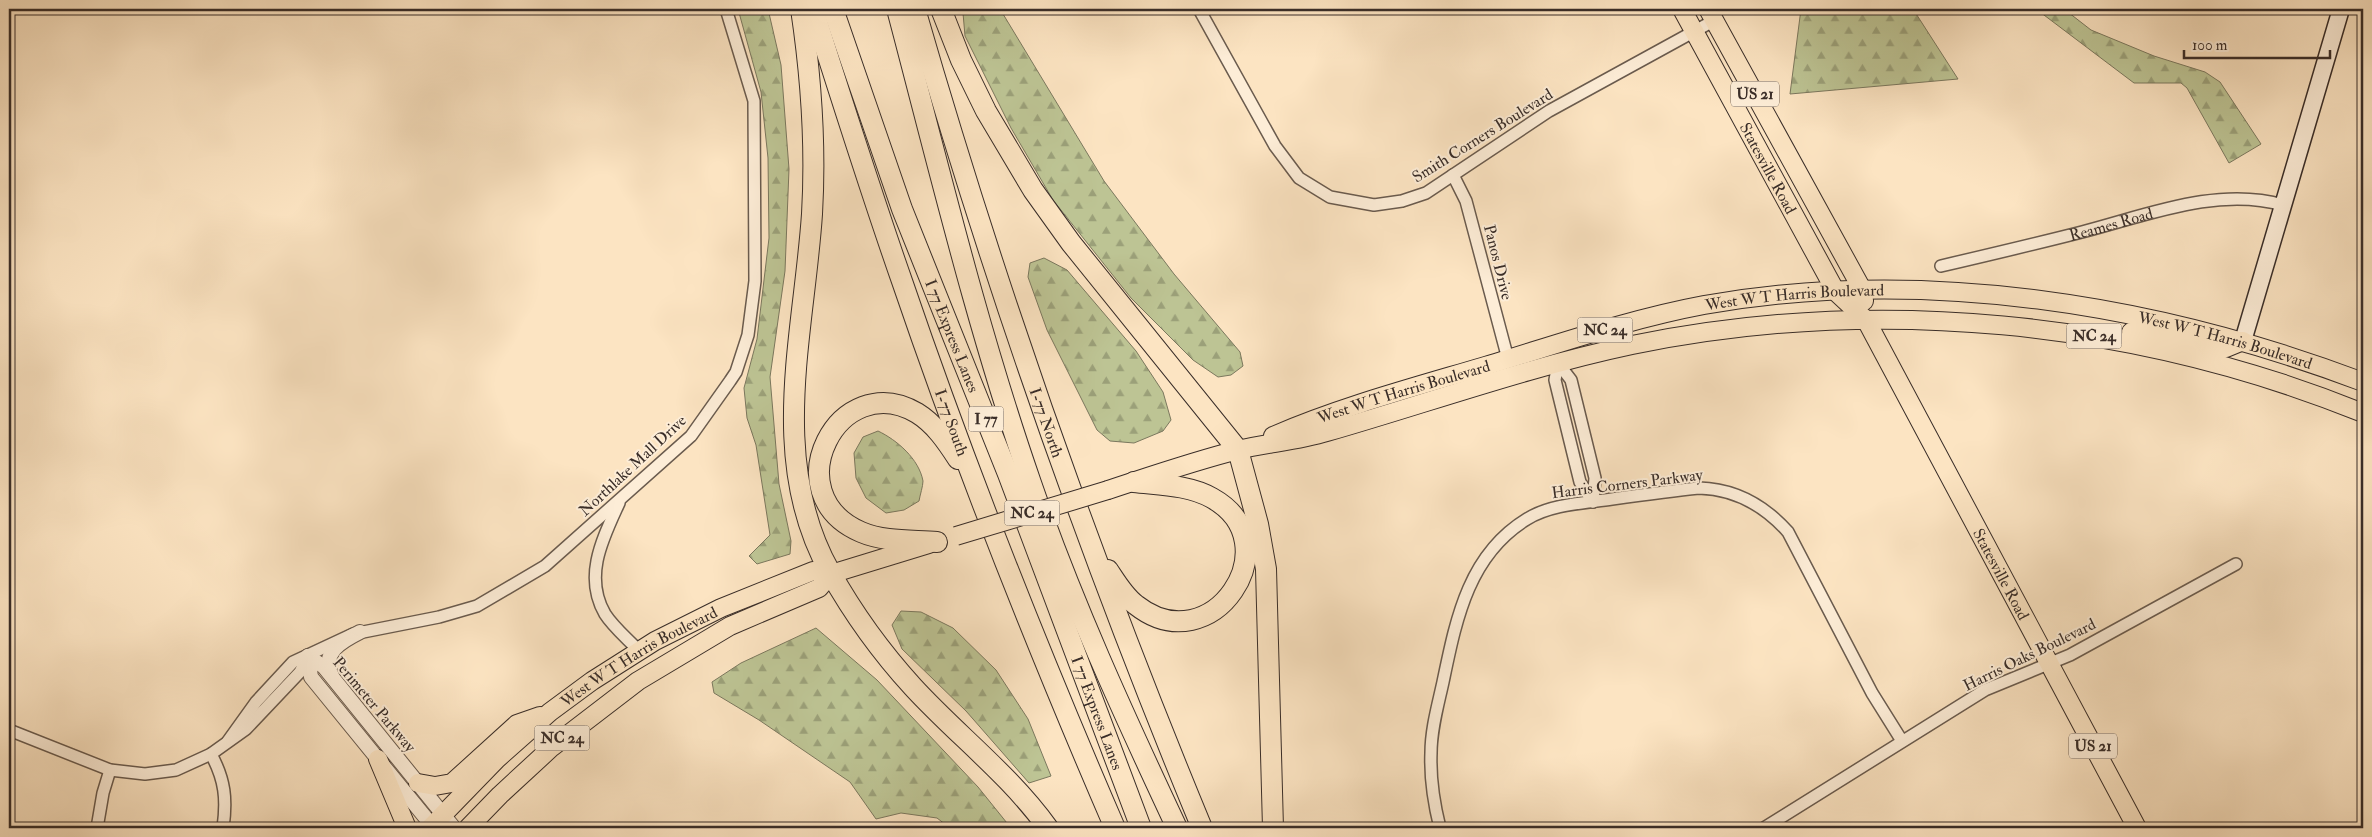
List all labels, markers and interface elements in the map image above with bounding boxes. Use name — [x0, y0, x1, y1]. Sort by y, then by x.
scale bar — [2184, 28, 2331, 60]
text: 100 m — [2192, 36, 2228, 55]
road number: US 21 — [1731, 82, 1779, 106]
street label: Smith Corners Boulevard — [1409, 84, 1557, 187]
street label: Statesville Road — [1735, 119, 1801, 218]
street label: Reames Road — [2067, 204, 2155, 246]
street label: Panos Drive — [1479, 222, 1517, 302]
street label: I 77 Express Lanes — [920, 277, 983, 396]
street label: West W T Harris Boulevard — [1703, 281, 1884, 316]
street label: West W T Harris Boulevard — [2135, 307, 2315, 374]
road number: NC 24 — [1578, 318, 1632, 342]
road number: NC 24 — [2066, 324, 2122, 348]
street label: West W T Harris Boulevard — [1314, 356, 1493, 429]
street label: I-77 North — [1025, 385, 1068, 461]
street label: I-77 South — [930, 386, 973, 459]
road number: I 77 — [968, 406, 1004, 432]
street label: Northlake Mall Drive — [575, 411, 691, 521]
street label: Harris Corners Parkway — [1550, 465, 1705, 503]
road number: NC 24 — [1004, 500, 1060, 526]
street label: Statesville Road — [1968, 525, 2033, 624]
street label: West W T Harris Boulevard — [556, 603, 721, 712]
street label: Harris Oaks Boulevard — [1960, 614, 2099, 696]
street label: Perimeter Parkway — [329, 653, 421, 757]
street label: I 77 Express Lanes — [1066, 653, 1127, 773]
road number: NC 24 — [534, 726, 590, 750]
road number: US 21 — [2069, 734, 2117, 758]

